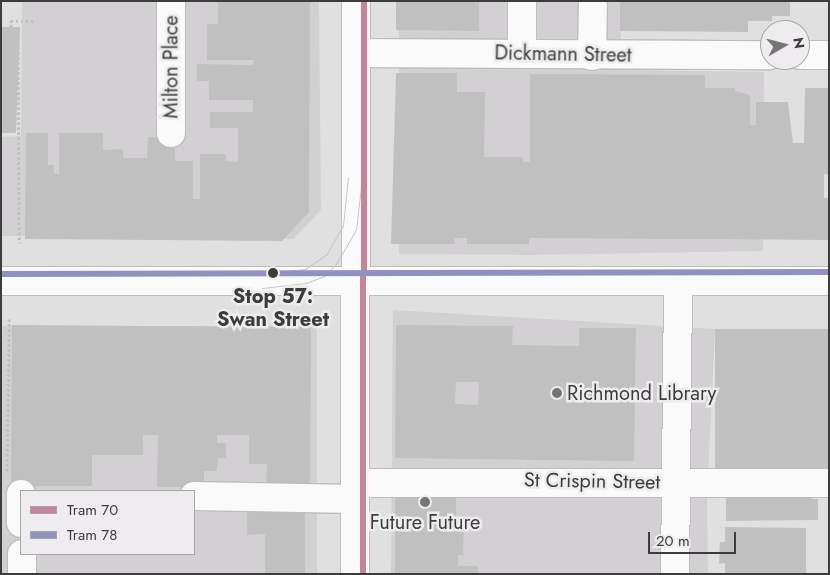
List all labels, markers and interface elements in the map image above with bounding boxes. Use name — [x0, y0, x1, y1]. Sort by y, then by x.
street label: Milton Place — [159, 15, 183, 119]
north arrow — [760, 20, 810, 70]
text: N — [788, 36, 810, 50]
street label: Dickmann Street — [494, 41, 632, 67]
marker: Stop 57: Swan Street — [264, 264, 282, 282]
place label: Stop 57: Swan Street — [217, 284, 329, 331]
place label: Richmond Library — [567, 381, 716, 405]
marker: Richmond Library — [551, 387, 563, 399]
street label: St Crispin Street — [524, 468, 660, 494]
legend — [20, 490, 195, 555]
marker: Future Future — [419, 496, 431, 508]
text: Tram 70 — [67, 499, 118, 521]
place label: Future Future — [370, 510, 480, 534]
scale bar — [650, 522, 738, 554]
text: Tram 78 — [67, 524, 117, 546]
text: 20 m — [656, 530, 690, 552]

